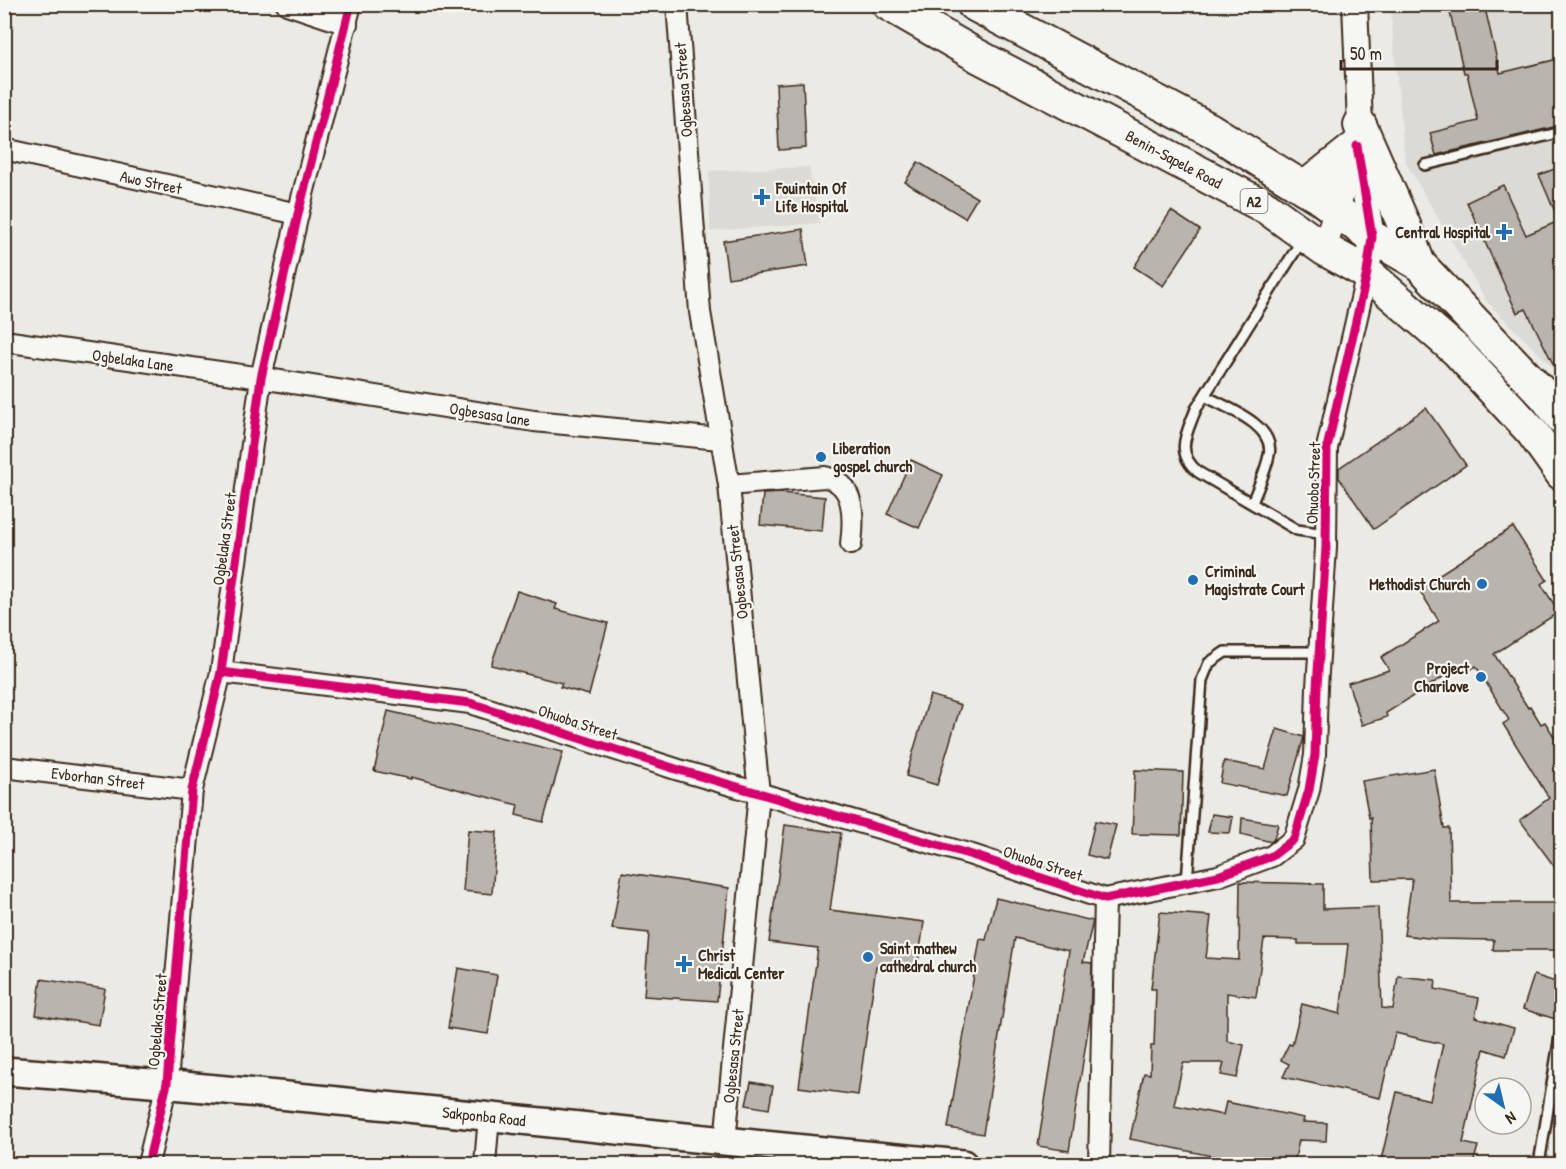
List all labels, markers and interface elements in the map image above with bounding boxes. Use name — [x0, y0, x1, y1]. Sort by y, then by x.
scale bar — [1341, 33, 1497, 71]
street label: Ogbesasa Street — [669, 41, 697, 138]
text: 50 m — [1350, 41, 1382, 66]
street label: Benin-Sapele Road — [1122, 124, 1226, 194]
street label: Awo Street — [118, 165, 184, 199]
place label: Fouintain Of Life Hospital — [775, 177, 849, 218]
marker: Fouintain Of Life Hospital — [753, 188, 771, 206]
road number: A2 — [1240, 189, 1268, 213]
place label: Central Hospital — [1395, 221, 1491, 244]
marker: Central Hospital — [1495, 223, 1513, 241]
street label: Ogbelaka Lane — [91, 343, 176, 377]
street label: Ogbesasa lane — [448, 397, 533, 431]
place label: Liberation gospel church — [833, 437, 913, 478]
street label: Ohuoba Street — [1301, 441, 1325, 524]
marker: Liberation gospel church — [814, 450, 828, 464]
street label: Ogbelaka Street — [207, 491, 241, 587]
street label: Ogbesasa Street — [721, 523, 753, 620]
place label: Criminal Magistrate Court — [1205, 560, 1305, 601]
marker: Criminal Magistrate Court — [1186, 573, 1200, 587]
place label: Methodist Church — [1369, 573, 1470, 595]
marker: Methodist Church — [1475, 577, 1489, 591]
place label: Project Charilove — [1414, 657, 1470, 697]
marker: Project Charilove — [1474, 670, 1488, 684]
street label: Ohuoba Street — [535, 699, 621, 745]
street label: Evborhan Street — [50, 761, 146, 795]
street label: Ohuoba Street — [1000, 840, 1086, 886]
place label: Saint mathew cathedral church — [880, 937, 976, 977]
place label: Christ Medical Center — [698, 944, 785, 984]
marker: Saint mathew cathedral church — [861, 950, 875, 964]
marker: Christ Medical Center — [675, 955, 693, 973]
street label: Ogbelaka Street — [142, 972, 172, 1067]
street label: Ogbesasa Street — [717, 1007, 749, 1104]
north arrow — [1473, 1076, 1533, 1136]
street label: Sakponba Road — [441, 1101, 527, 1131]
text: N — [1501, 1107, 1521, 1130]

